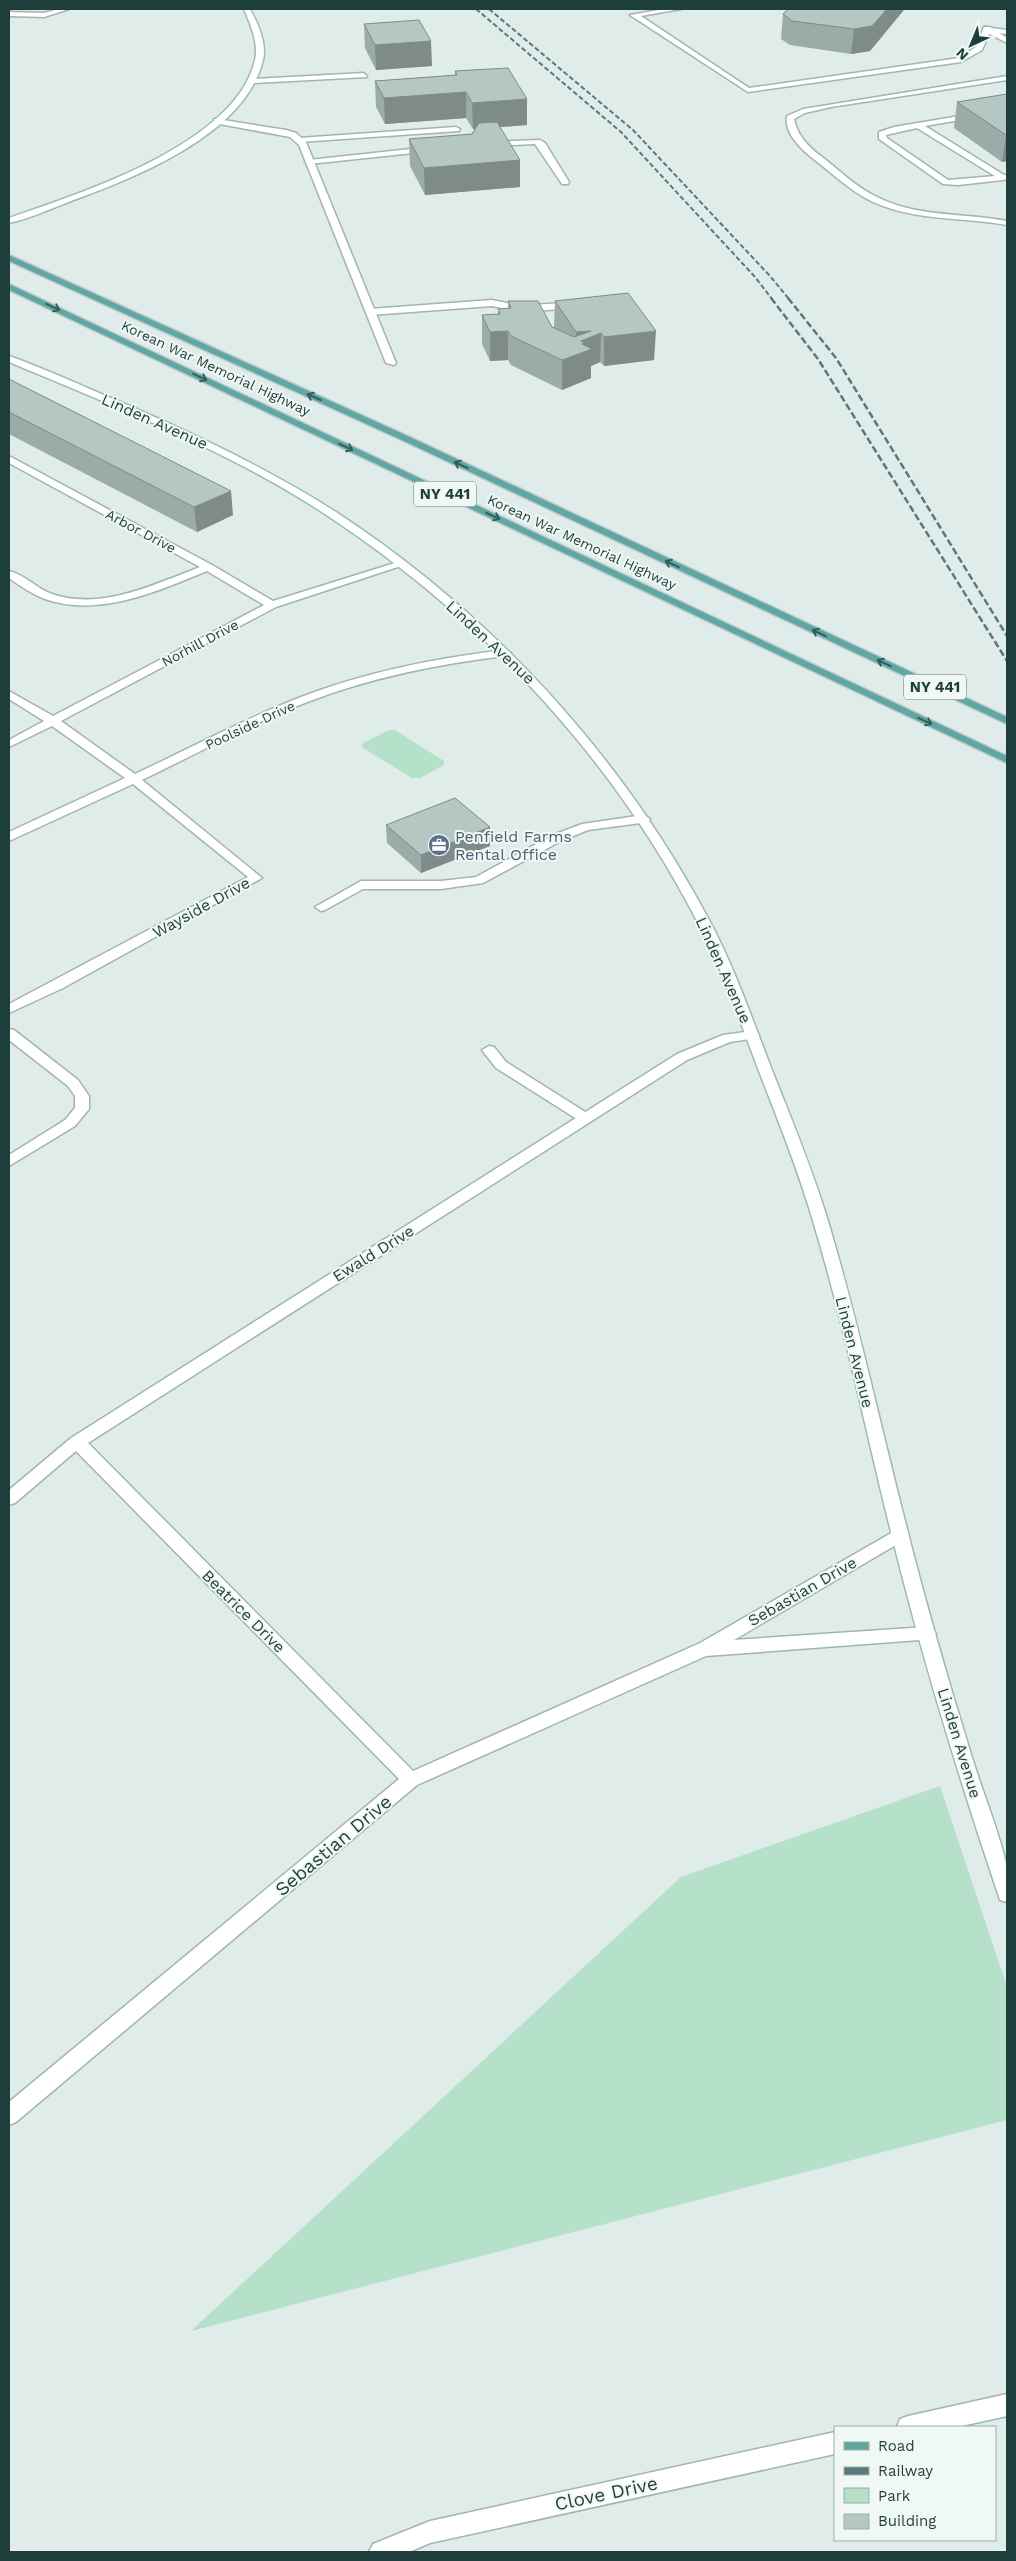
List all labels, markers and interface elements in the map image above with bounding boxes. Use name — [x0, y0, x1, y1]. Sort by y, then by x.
north arrow — [946, 20, 996, 70]
text: N — [953, 45, 971, 64]
one-way arrow — [45, 303, 60, 313]
street label: Korean War Memorial Highway — [119, 317, 314, 419]
one-way arrow — [192, 373, 207, 382]
street label: Linden Avenue — [99, 390, 211, 453]
one-way arrow — [307, 391, 322, 401]
one-way arrow — [339, 442, 354, 452]
one-way arrow — [454, 460, 469, 469]
road number: NY 441 — [414, 482, 476, 506]
street label: Korean War Memorial Highway — [485, 491, 680, 593]
street label: Arbor Drive — [103, 506, 179, 556]
one-way arrow — [485, 512, 500, 522]
one-way arrow — [664, 559, 679, 569]
street label: Linden Avenue — [442, 596, 539, 688]
street label: Norhill Drive — [159, 616, 241, 670]
one-way arrow — [811, 628, 826, 638]
one-way arrow — [877, 658, 892, 668]
road number: NY 441 — [904, 674, 966, 700]
street label: Poolside Drive — [203, 697, 297, 753]
one-way arrow — [917, 717, 932, 726]
place label: Penfield Farms Rental Office — [455, 827, 572, 864]
office icon: Penfield Farms Rental Office — [427, 833, 451, 857]
street label: Wayside Drive — [149, 873, 253, 942]
street label: Linden Avenue — [692, 914, 755, 1026]
street label: Ewald Drive — [329, 1221, 417, 1286]
street label: Linden Avenue — [831, 1294, 878, 1410]
street label: Sebastian Drive — [745, 1553, 860, 1630]
street label: Beatrice Drive — [198, 1566, 289, 1657]
street label: Linden Avenue — [934, 1686, 985, 1801]
street label: Sebastian Drive — [270, 1790, 396, 1901]
legend — [834, 2426, 996, 2541]
text: Road — [878, 2437, 915, 2455]
text: Railway — [878, 2462, 933, 2480]
street label: Clove Drive — [552, 2471, 660, 2516]
text: Park — [878, 2487, 911, 2505]
text: Building — [878, 2512, 936, 2530]

